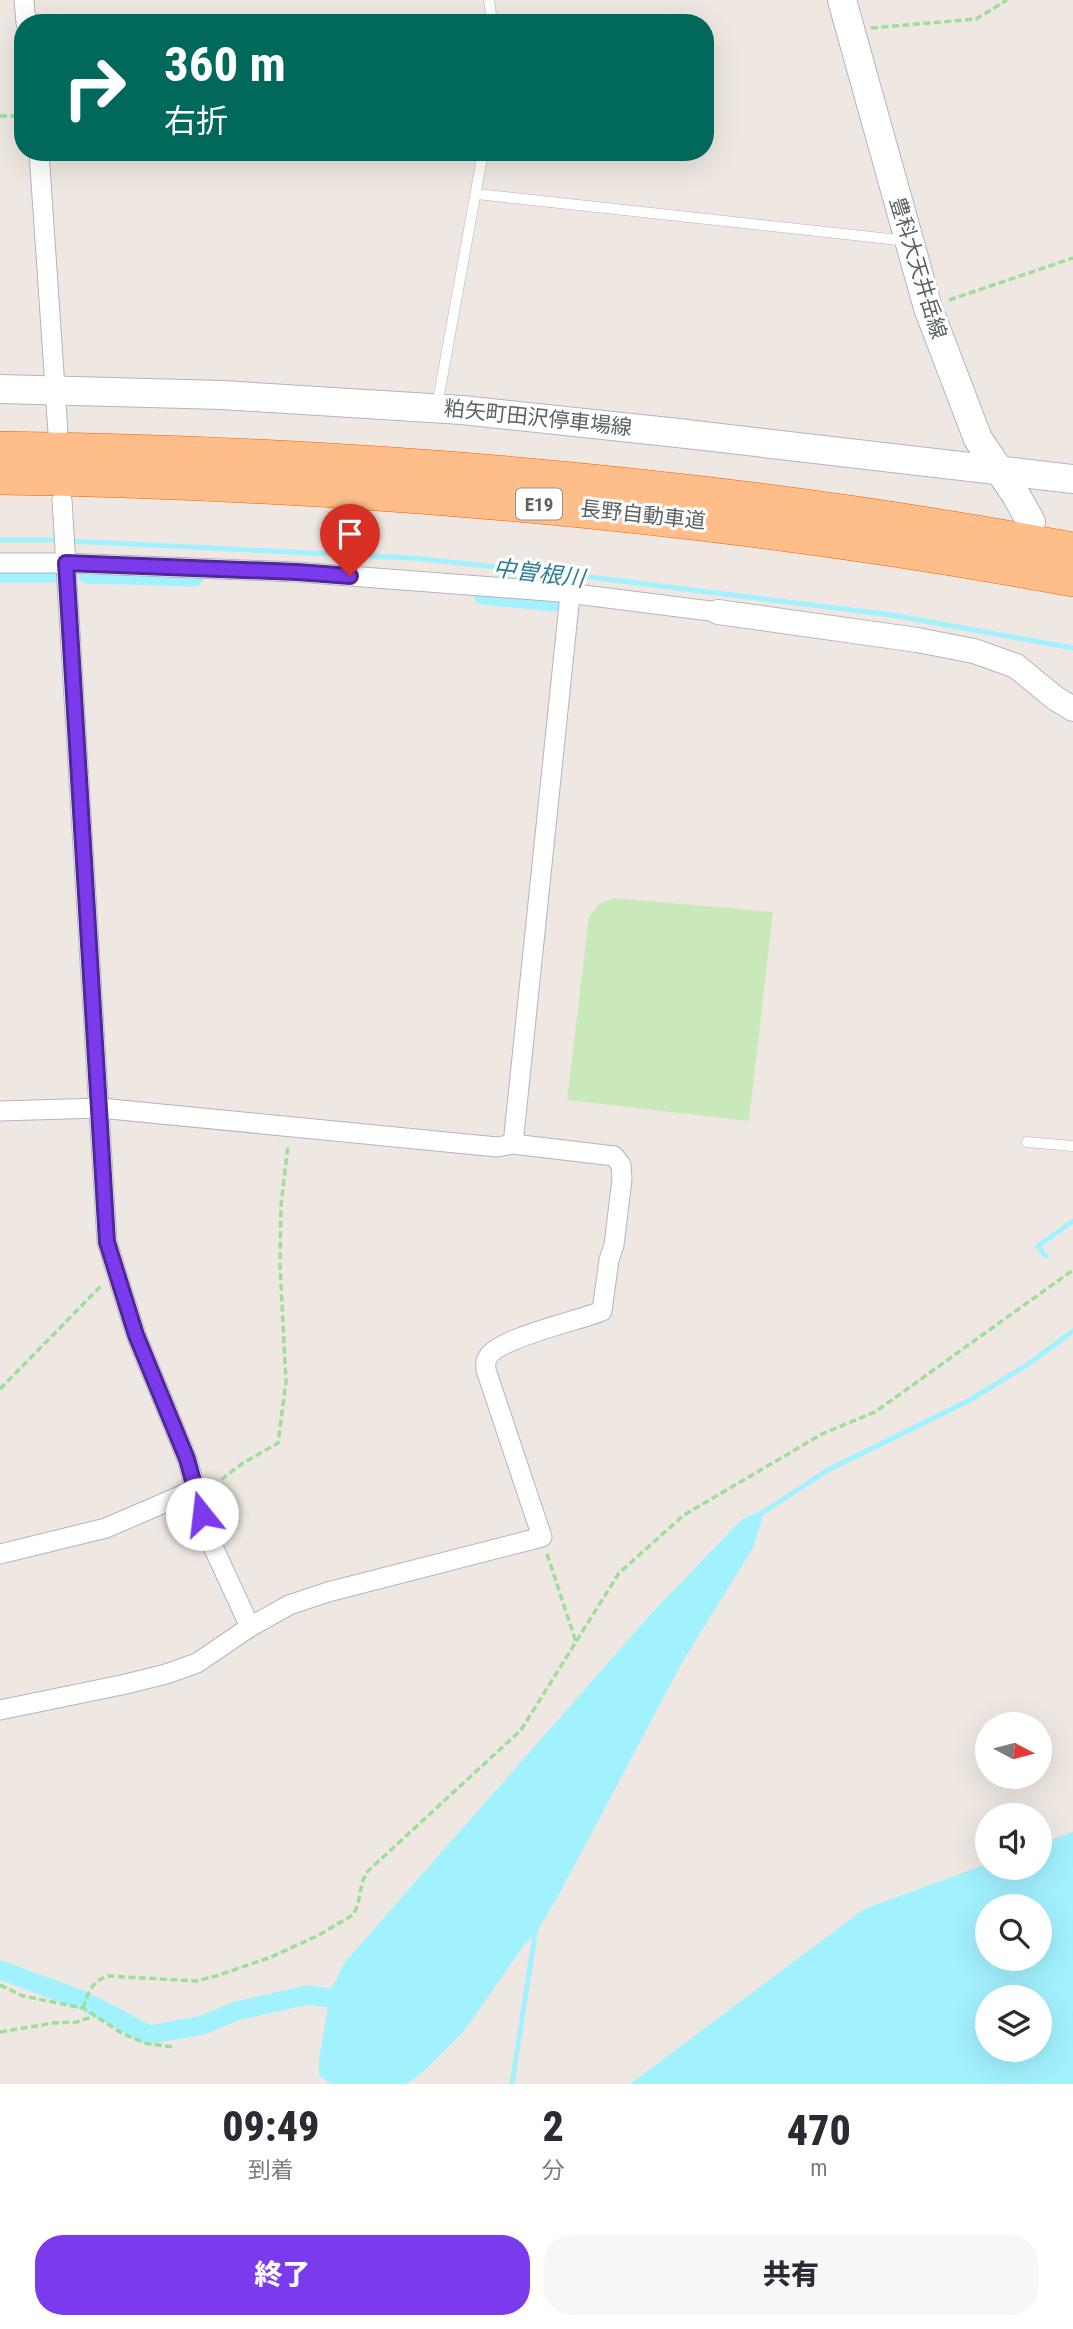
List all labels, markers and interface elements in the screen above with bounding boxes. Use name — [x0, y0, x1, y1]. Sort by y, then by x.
text: 360 m — [164, 36, 286, 93]
icon: right — [49, 42, 140, 133]
text: 右折 — [164, 102, 228, 140]
street label: 豊科大天井岳線 — [885, 194, 951, 342]
street label: 粕矢町田沢停車場線 — [443, 396, 633, 440]
road number: E19 — [516, 489, 562, 520]
street label: 長野自動車道 — [579, 496, 707, 534]
pin — [320, 504, 380, 576]
icon: arrive — [331, 515, 369, 553]
water label: 中曽根川 — [492, 554, 589, 593]
position arrow — [165, 1477, 239, 1551]
north arrow — [975, 1712, 1052, 1788]
map controls — [975, 1712, 1052, 2062]
button: sound — [975, 1803, 1052, 1880]
button: search — [975, 1894, 1052, 1971]
button: layers — [975, 1985, 1052, 2062]
text: 09:49 — [222, 2102, 319, 2151]
text: 2 — [542, 2102, 564, 2151]
text: 470 — [787, 2106, 851, 2155]
text: m — [810, 2155, 827, 2182]
text: 到着 — [248, 2157, 294, 2184]
text: 分 — [542, 2157, 565, 2184]
button: 終了 — [35, 2235, 530, 2315]
button: 共有 — [544, 2235, 1038, 2315]

